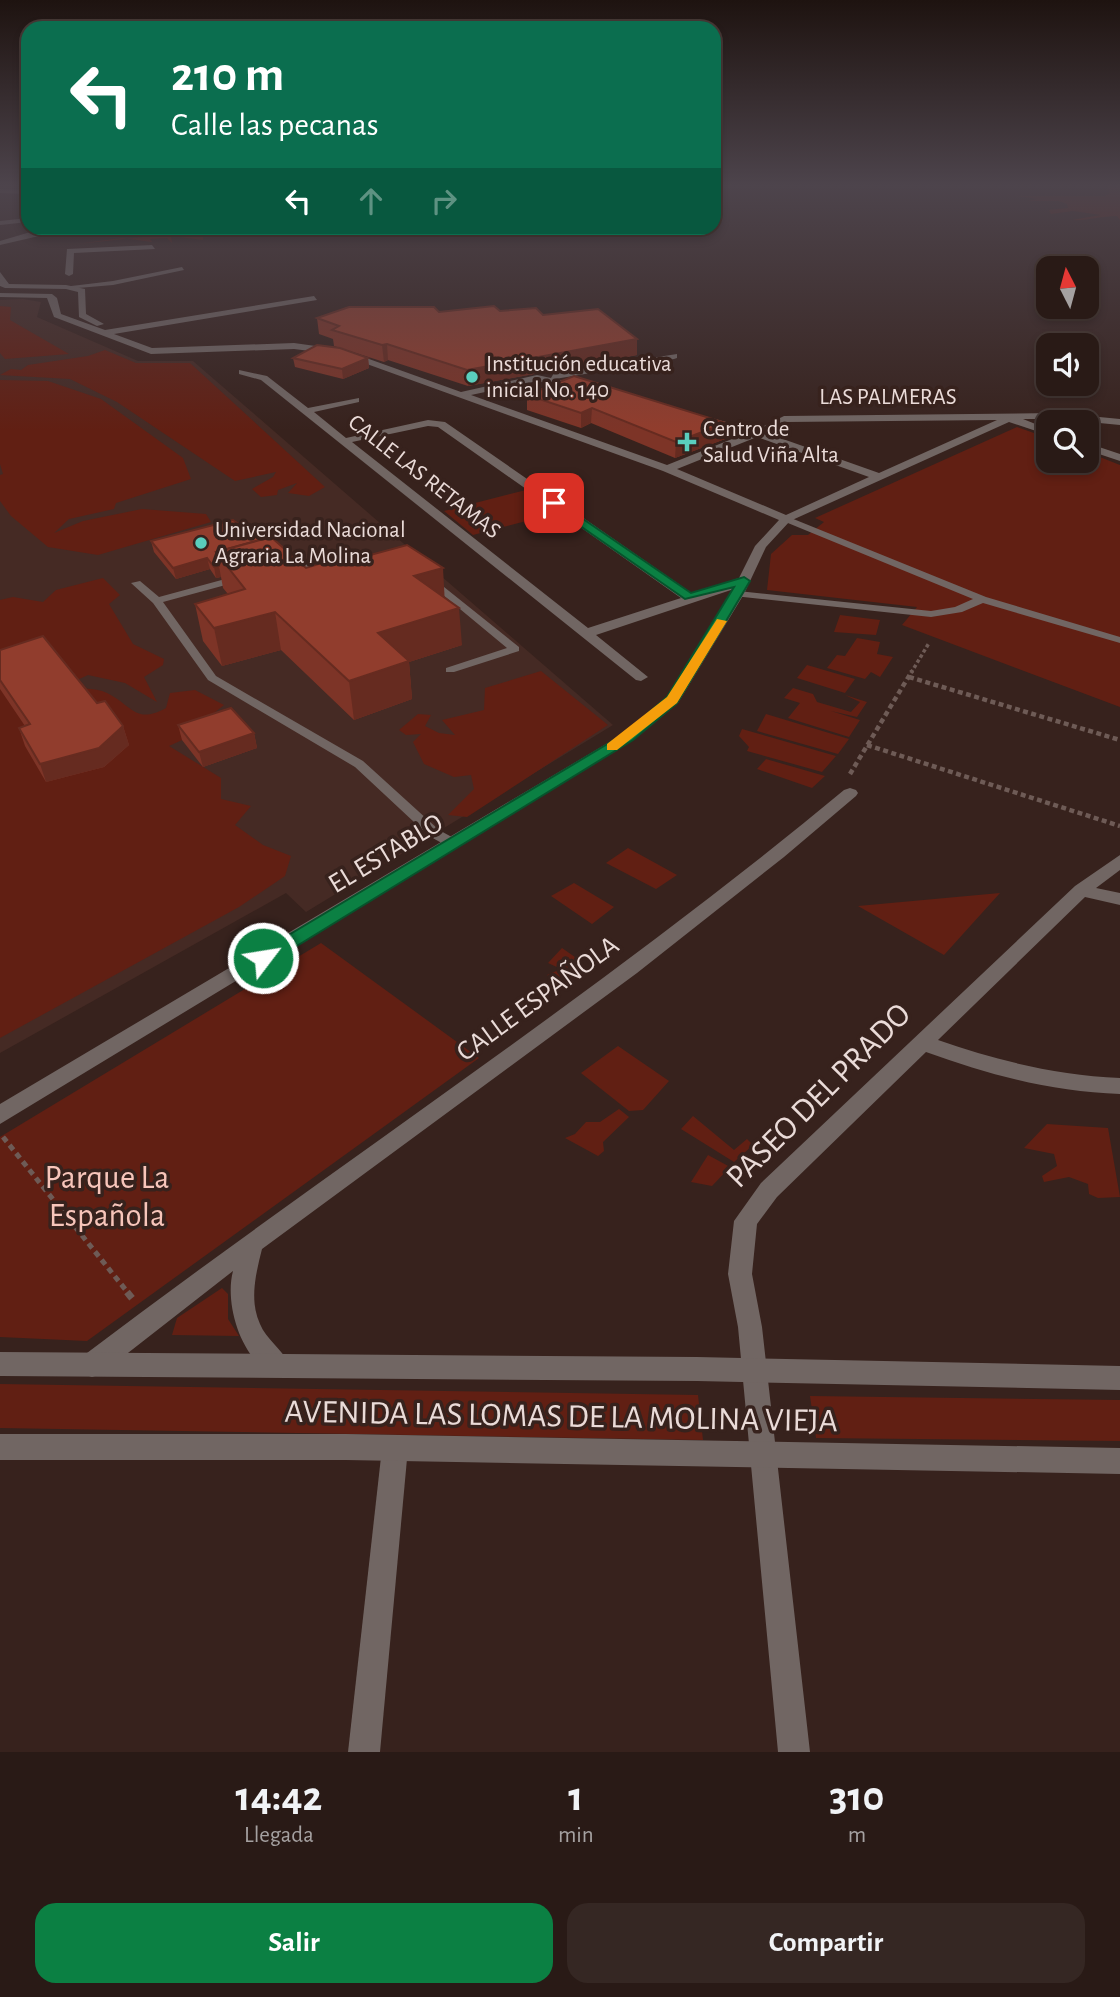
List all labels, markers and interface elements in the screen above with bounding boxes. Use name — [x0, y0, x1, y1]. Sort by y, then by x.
icon: left — [56, 49, 147, 140]
text: 210 m — [171, 51, 284, 100]
text: Calle las pecanas — [171, 109, 379, 141]
icon: left — [279, 182, 317, 220]
icon: ahead — [352, 182, 390, 220]
icon: right — [425, 182, 463, 220]
north arrow — [1036, 256, 1099, 318]
map controls — [1036, 256, 1099, 473]
button: sound — [1036, 333, 1099, 396]
place label: Institución educativa inicial No. 140 — [486, 353, 672, 402]
marker: Institución educativa inicial No. 140 — [464, 369, 480, 385]
street label: LAS PALMERAS — [819, 386, 957, 409]
button: search — [1036, 410, 1099, 473]
street label: CALLE LAS RETAMAS — [344, 411, 504, 543]
place label: Centro de Salud Viña Alta — [703, 418, 839, 467]
marker: Centro de Salud Viña Alta — [677, 432, 697, 452]
pin — [524, 473, 584, 533]
icon: arrive — [535, 484, 573, 522]
place label: Universidad Nacional Agraria La Molina — [215, 519, 406, 568]
marker: Universidad Nacional Agraria La Molina — [193, 535, 209, 551]
street label: EL ESTABLO — [324, 809, 448, 899]
position arrow — [226, 921, 300, 995]
street label: CALLE ESPAÑOLA — [451, 929, 624, 1067]
street label: PASEO DEL PRADO — [721, 998, 917, 1194]
park label: Parque La Española — [44, 1162, 170, 1233]
street label: AVENIDA LAS LOMAS DE LA MOLINA VIEJA — [284, 1396, 838, 1438]
text: 14:42 — [236, 1776, 322, 1818]
text: 1 — [568, 1776, 583, 1818]
text: 310 — [829, 1776, 884, 1818]
text: Llegada — [244, 1824, 314, 1847]
text: min — [558, 1824, 594, 1847]
text: m — [848, 1824, 866, 1847]
button: Salir — [35, 1903, 553, 1983]
button: Compartir — [567, 1903, 1085, 1983]

